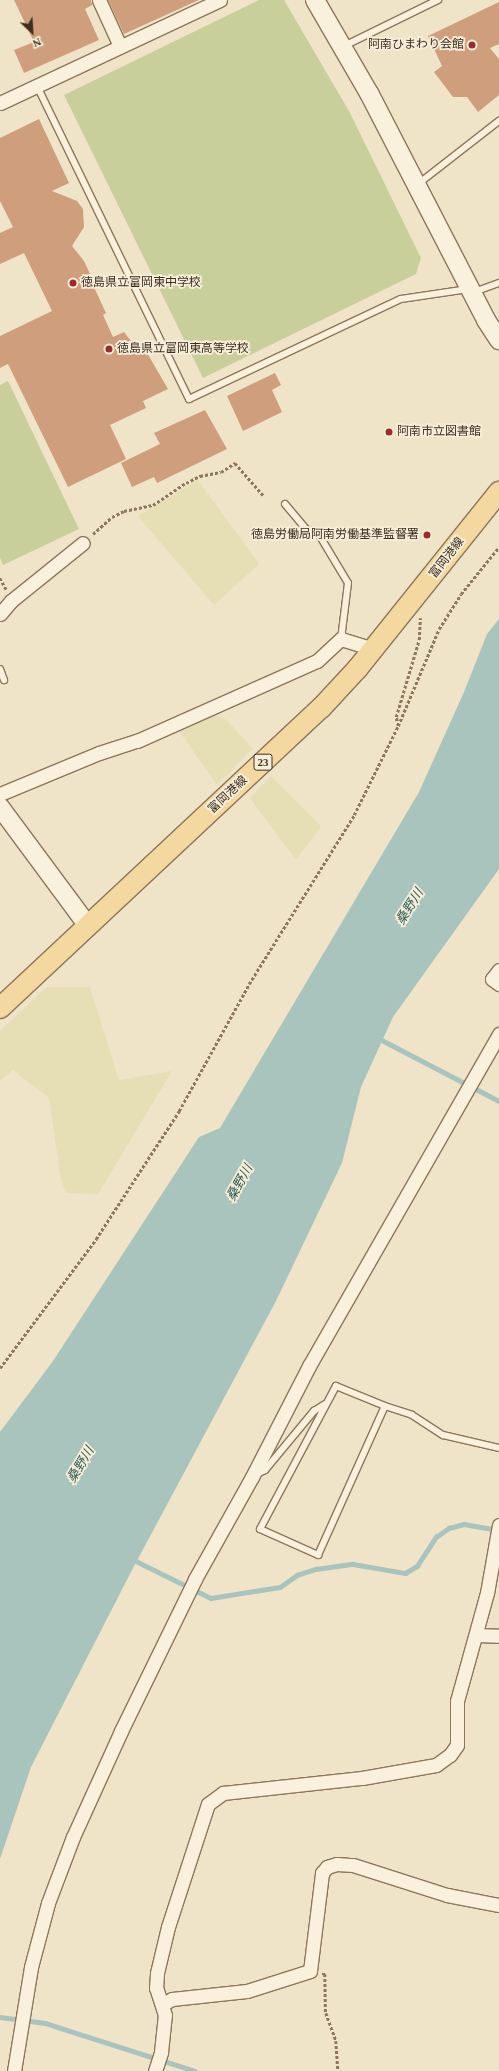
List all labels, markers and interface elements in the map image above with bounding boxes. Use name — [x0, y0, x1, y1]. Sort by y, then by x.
north arrow — [12, 12, 52, 52]
text: N — [31, 36, 43, 50]
place label: 阿南ひまわり会館 — [368, 38, 464, 52]
marker: 阿南ひまわり会館 — [467, 40, 477, 50]
place label: 徳島県立富岡東中学校 — [81, 276, 201, 290]
marker: 徳島県立富岡東中学校 — [68, 278, 78, 288]
place label: 徳島県立富岡東高等学校 — [117, 342, 249, 356]
marker: 徳島県立富岡東高等学校 — [104, 344, 114, 354]
place label: 阿南市立図書館 — [397, 425, 481, 439]
marker: 阿南市立図書館 — [384, 427, 394, 437]
place label: 徳島労働局阿南労働基準監督署 — [251, 528, 419, 542]
marker: 徳島労働局阿南労働基準監督署 — [422, 530, 432, 540]
street label: 富岡港線 — [427, 535, 467, 581]
road number: 23 — [253, 753, 273, 771]
street label: 富岡港線 — [206, 773, 250, 817]
water label: 桑野川 — [393, 886, 427, 928]
water label: 桑野川 — [224, 1162, 256, 1204]
water label: 桑野川 — [64, 1444, 98, 1486]

